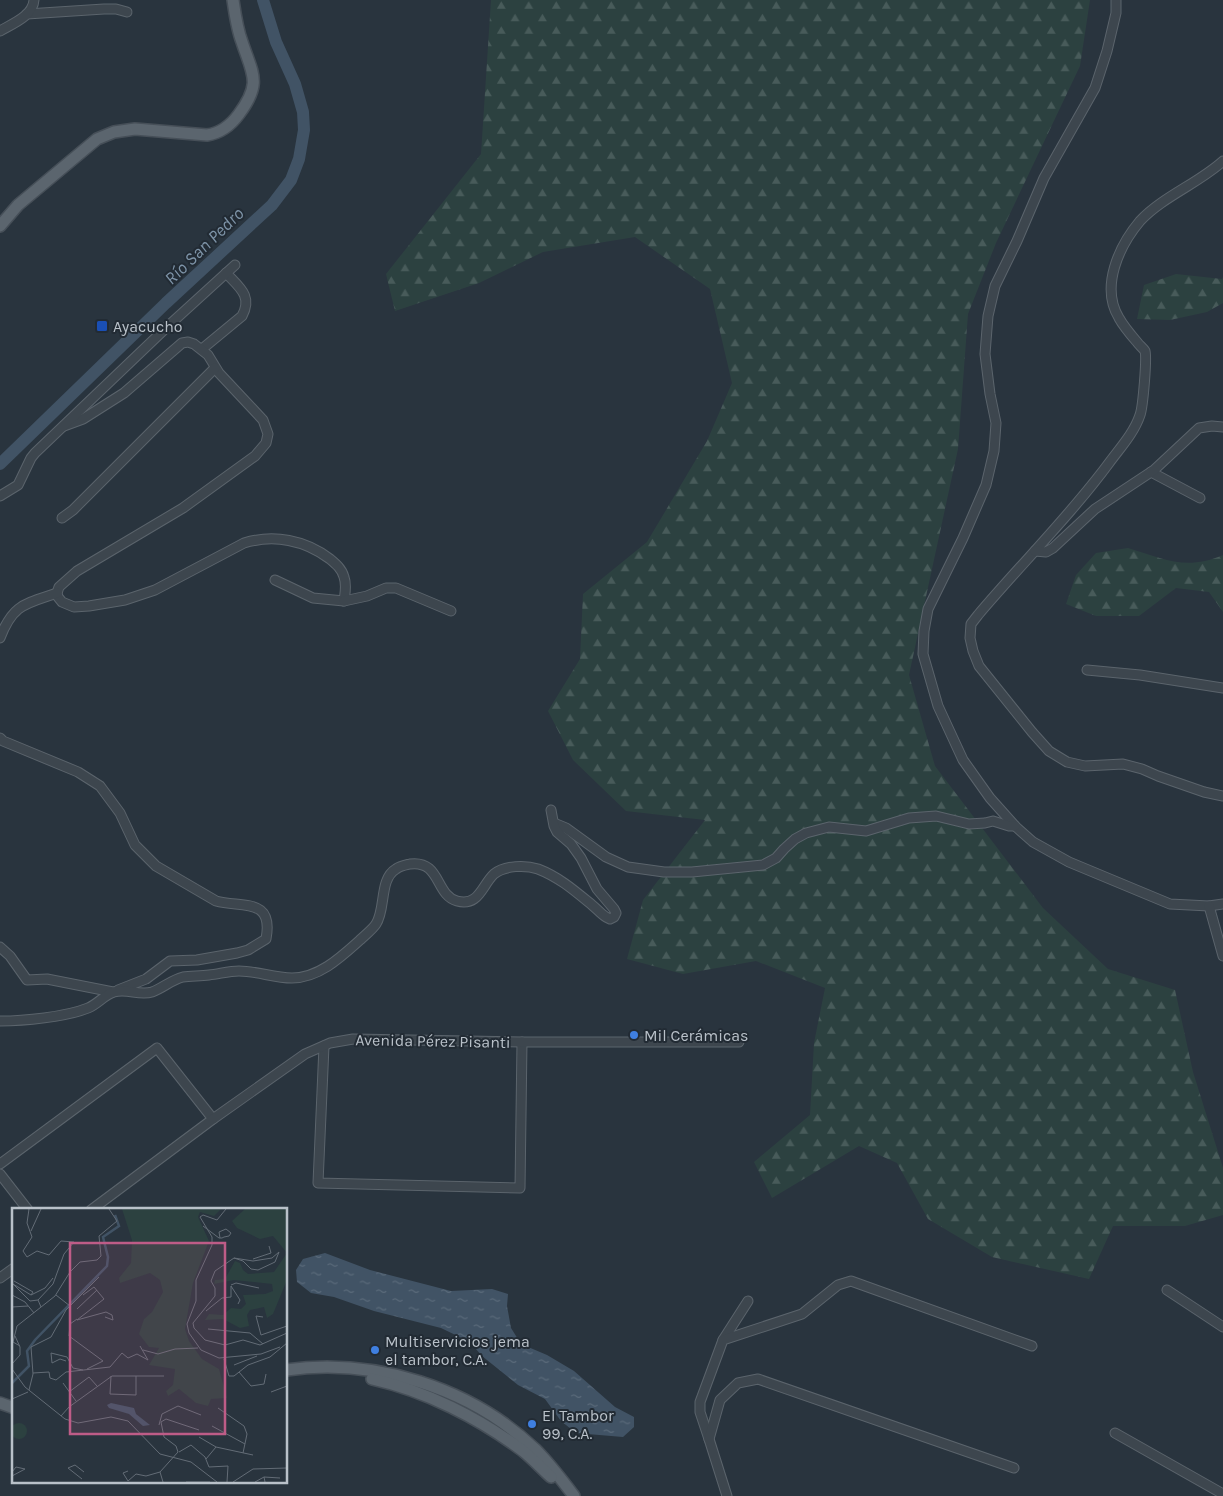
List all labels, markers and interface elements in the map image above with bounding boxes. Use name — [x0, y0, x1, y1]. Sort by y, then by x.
water label: Río San Pedro — [160, 203, 248, 289]
place label: Ayacucho — [113, 317, 183, 336]
marker: Ayacucho — [95, 319, 109, 333]
place label: Mil Cerámicas — [644, 1026, 748, 1045]
marker: Mil Cerámicas — [628, 1029, 640, 1041]
street label: Avenida Pérez Pisanti — [355, 1030, 511, 1052]
inset map — [12, 1208, 288, 1484]
place label: Multiservicios jema el tambor, C.A. — [385, 1332, 530, 1369]
marker: Multiservicios jema el tambor, C.A. — [369, 1344, 381, 1356]
place label: El Tambor 99, C.A. — [542, 1406, 614, 1443]
marker: El Tambor 99, C.A. — [526, 1418, 538, 1430]

